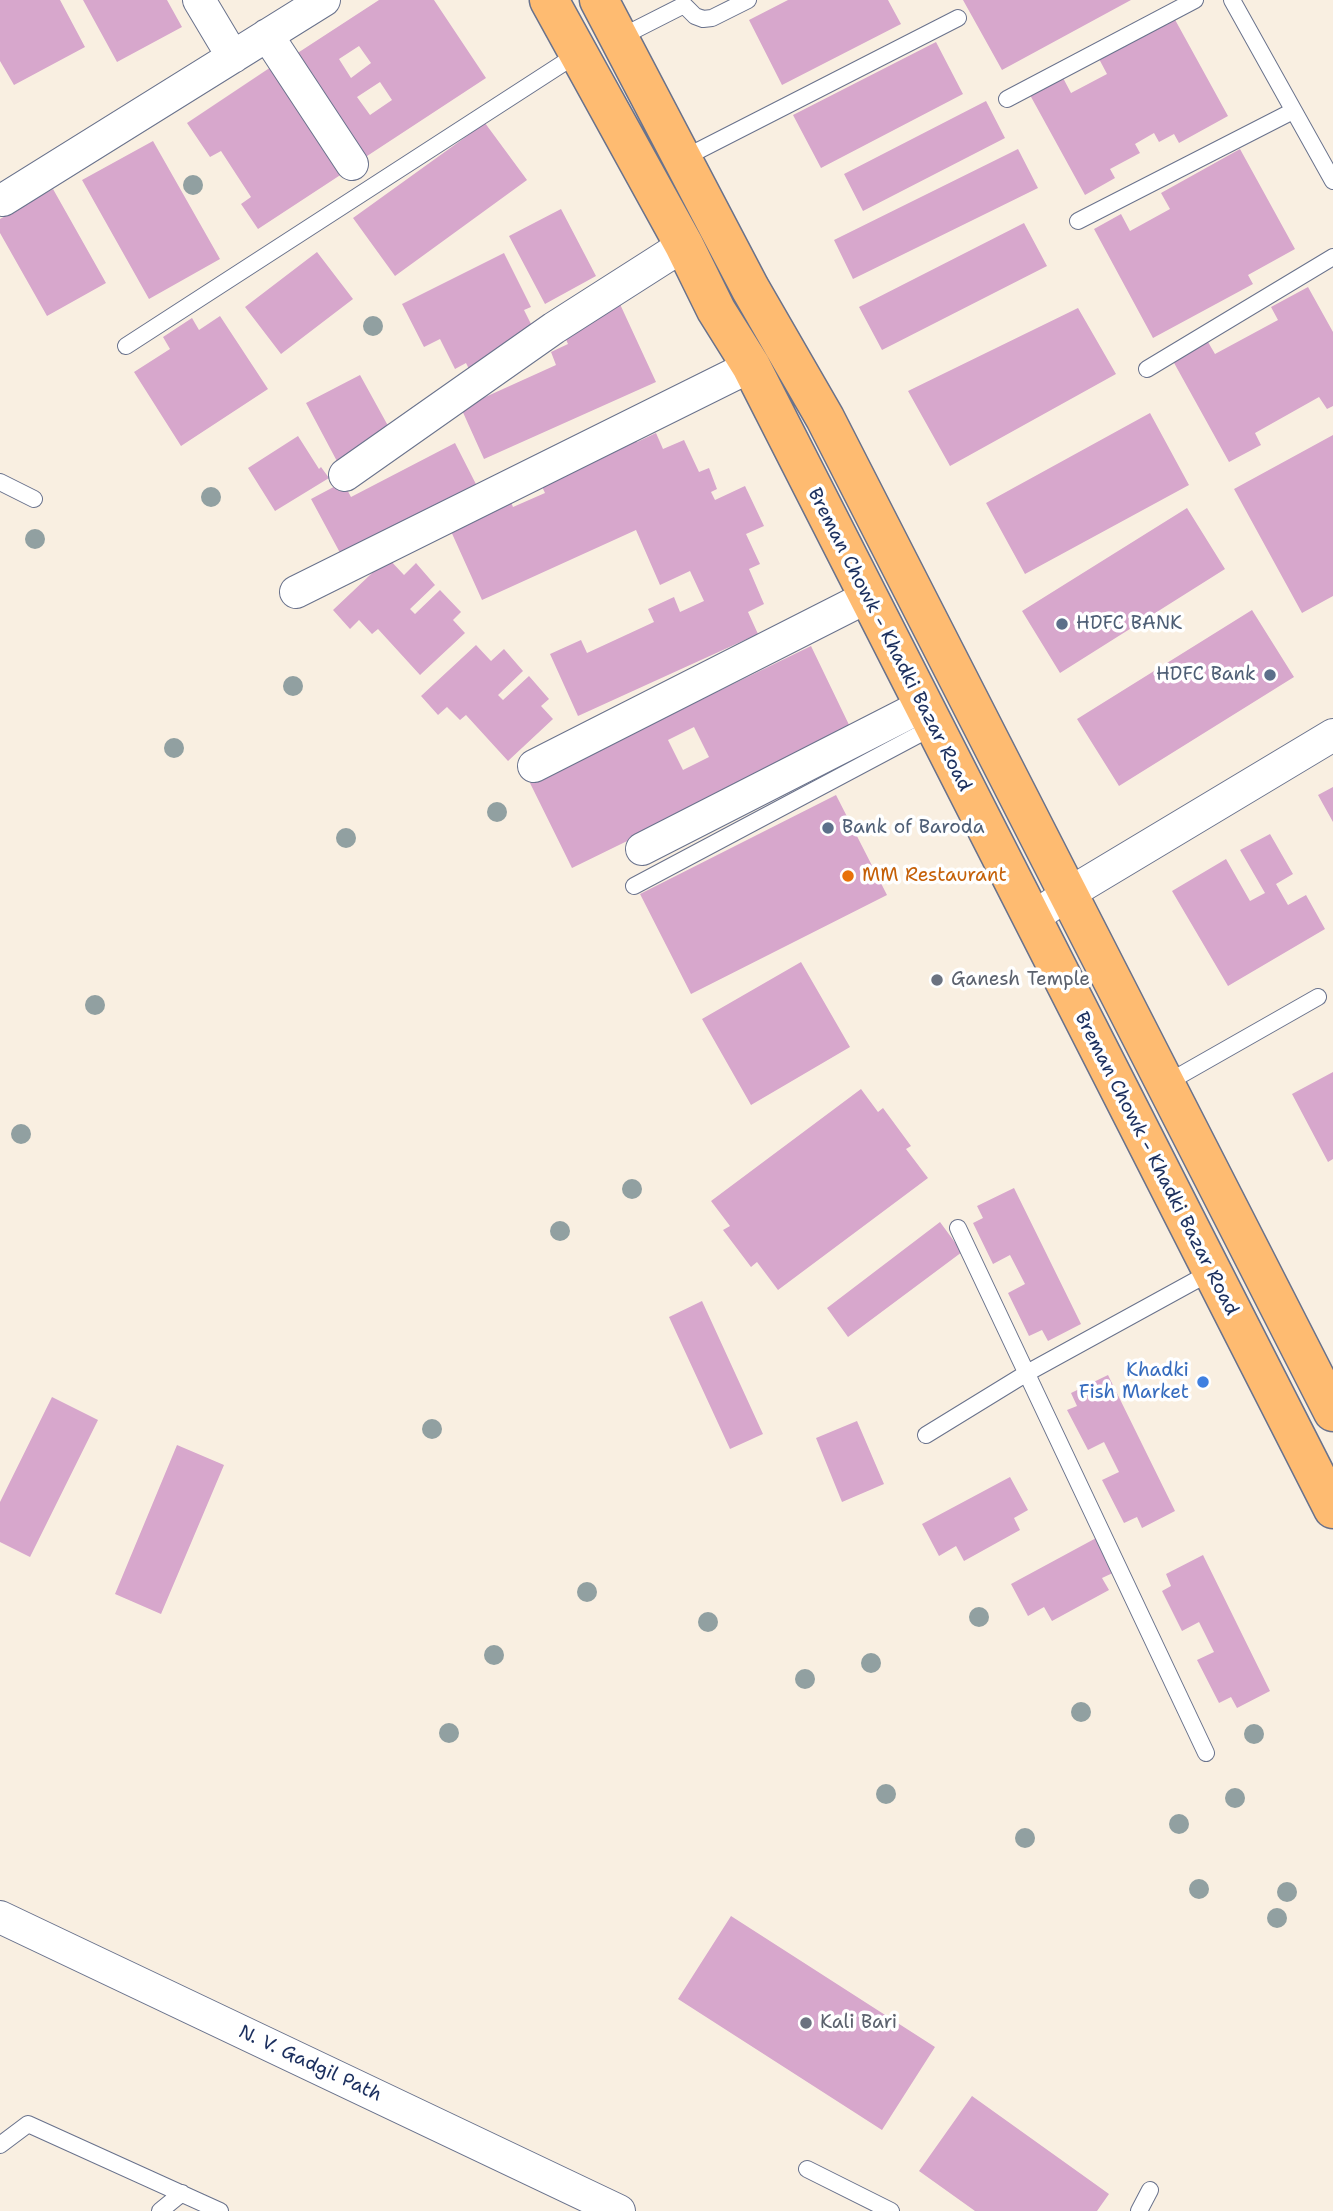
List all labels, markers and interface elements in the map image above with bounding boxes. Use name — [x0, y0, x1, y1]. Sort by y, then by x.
street label: Breman Chowk - Khadki Bazar Road — [802, 485, 976, 795]
place label: HDFC BANK — [1076, 613, 1182, 635]
marker: HDFC BANK — [1054, 616, 1070, 632]
place label: HDFC Bank — [1156, 664, 1256, 686]
marker: HDFC Bank — [1262, 667, 1278, 683]
place label: Bank of Baroda — [842, 817, 985, 839]
marker: Bank of Baroda — [820, 820, 836, 836]
place label: MM Restaurant — [862, 865, 1007, 887]
marker: MM Restaurant — [840, 868, 856, 884]
place label: Ganesh Temple — [951, 969, 1090, 991]
marker: Ganesh Temple — [929, 972, 945, 988]
street label: Breman Chowk - Khadki Bazar Road — [1069, 1009, 1243, 1319]
place label: Khadki Fish Market — [1079, 1360, 1189, 1404]
marker: Khadki Fish Market — [1195, 1374, 1211, 1390]
place label: Kali Bari — [820, 2012, 897, 2034]
marker: Kali Bari — [798, 2015, 814, 2031]
street label: N. V. Gadgil Path — [235, 2021, 385, 2107]

